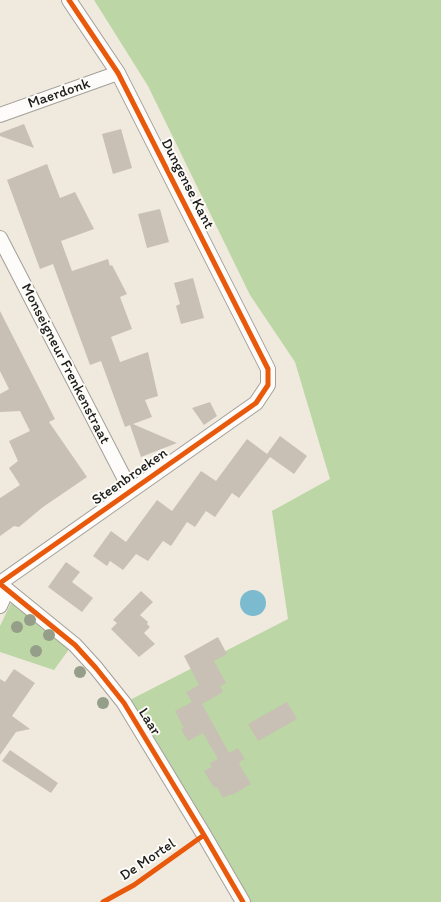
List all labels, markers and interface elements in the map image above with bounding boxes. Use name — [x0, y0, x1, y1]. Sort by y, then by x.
street label: Maerdonk — [26, 75, 92, 113]
street label: Dungense Kant — [157, 136, 217, 232]
street label: Monseigneur Frenkenstraat — [17, 281, 113, 447]
street label: Steenbroeken — [89, 444, 171, 510]
street label: Laar — [134, 705, 164, 739]
street label: De Mortel — [117, 835, 179, 885]

